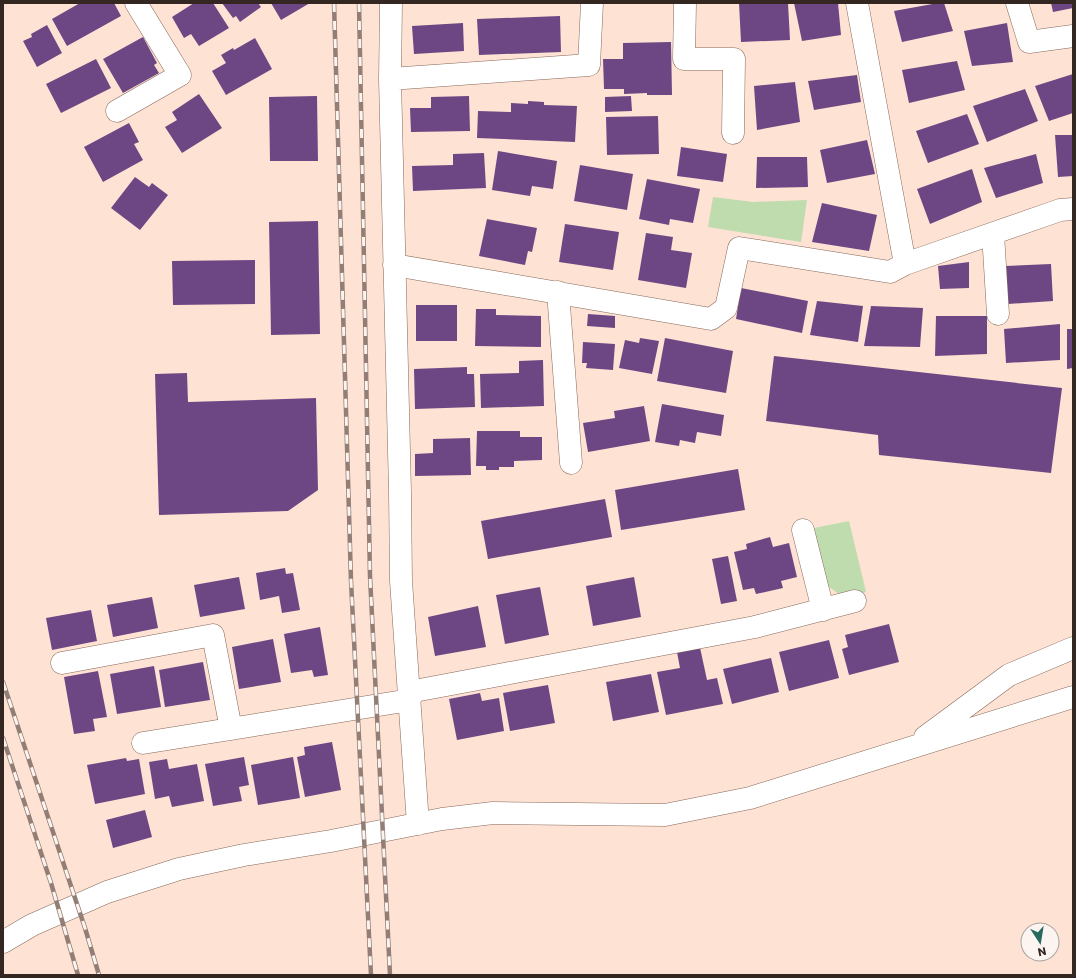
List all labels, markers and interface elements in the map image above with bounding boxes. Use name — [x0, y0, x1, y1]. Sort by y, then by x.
north arrow — [1020, 922, 1060, 962]
text: N — [1036, 943, 1048, 960]

